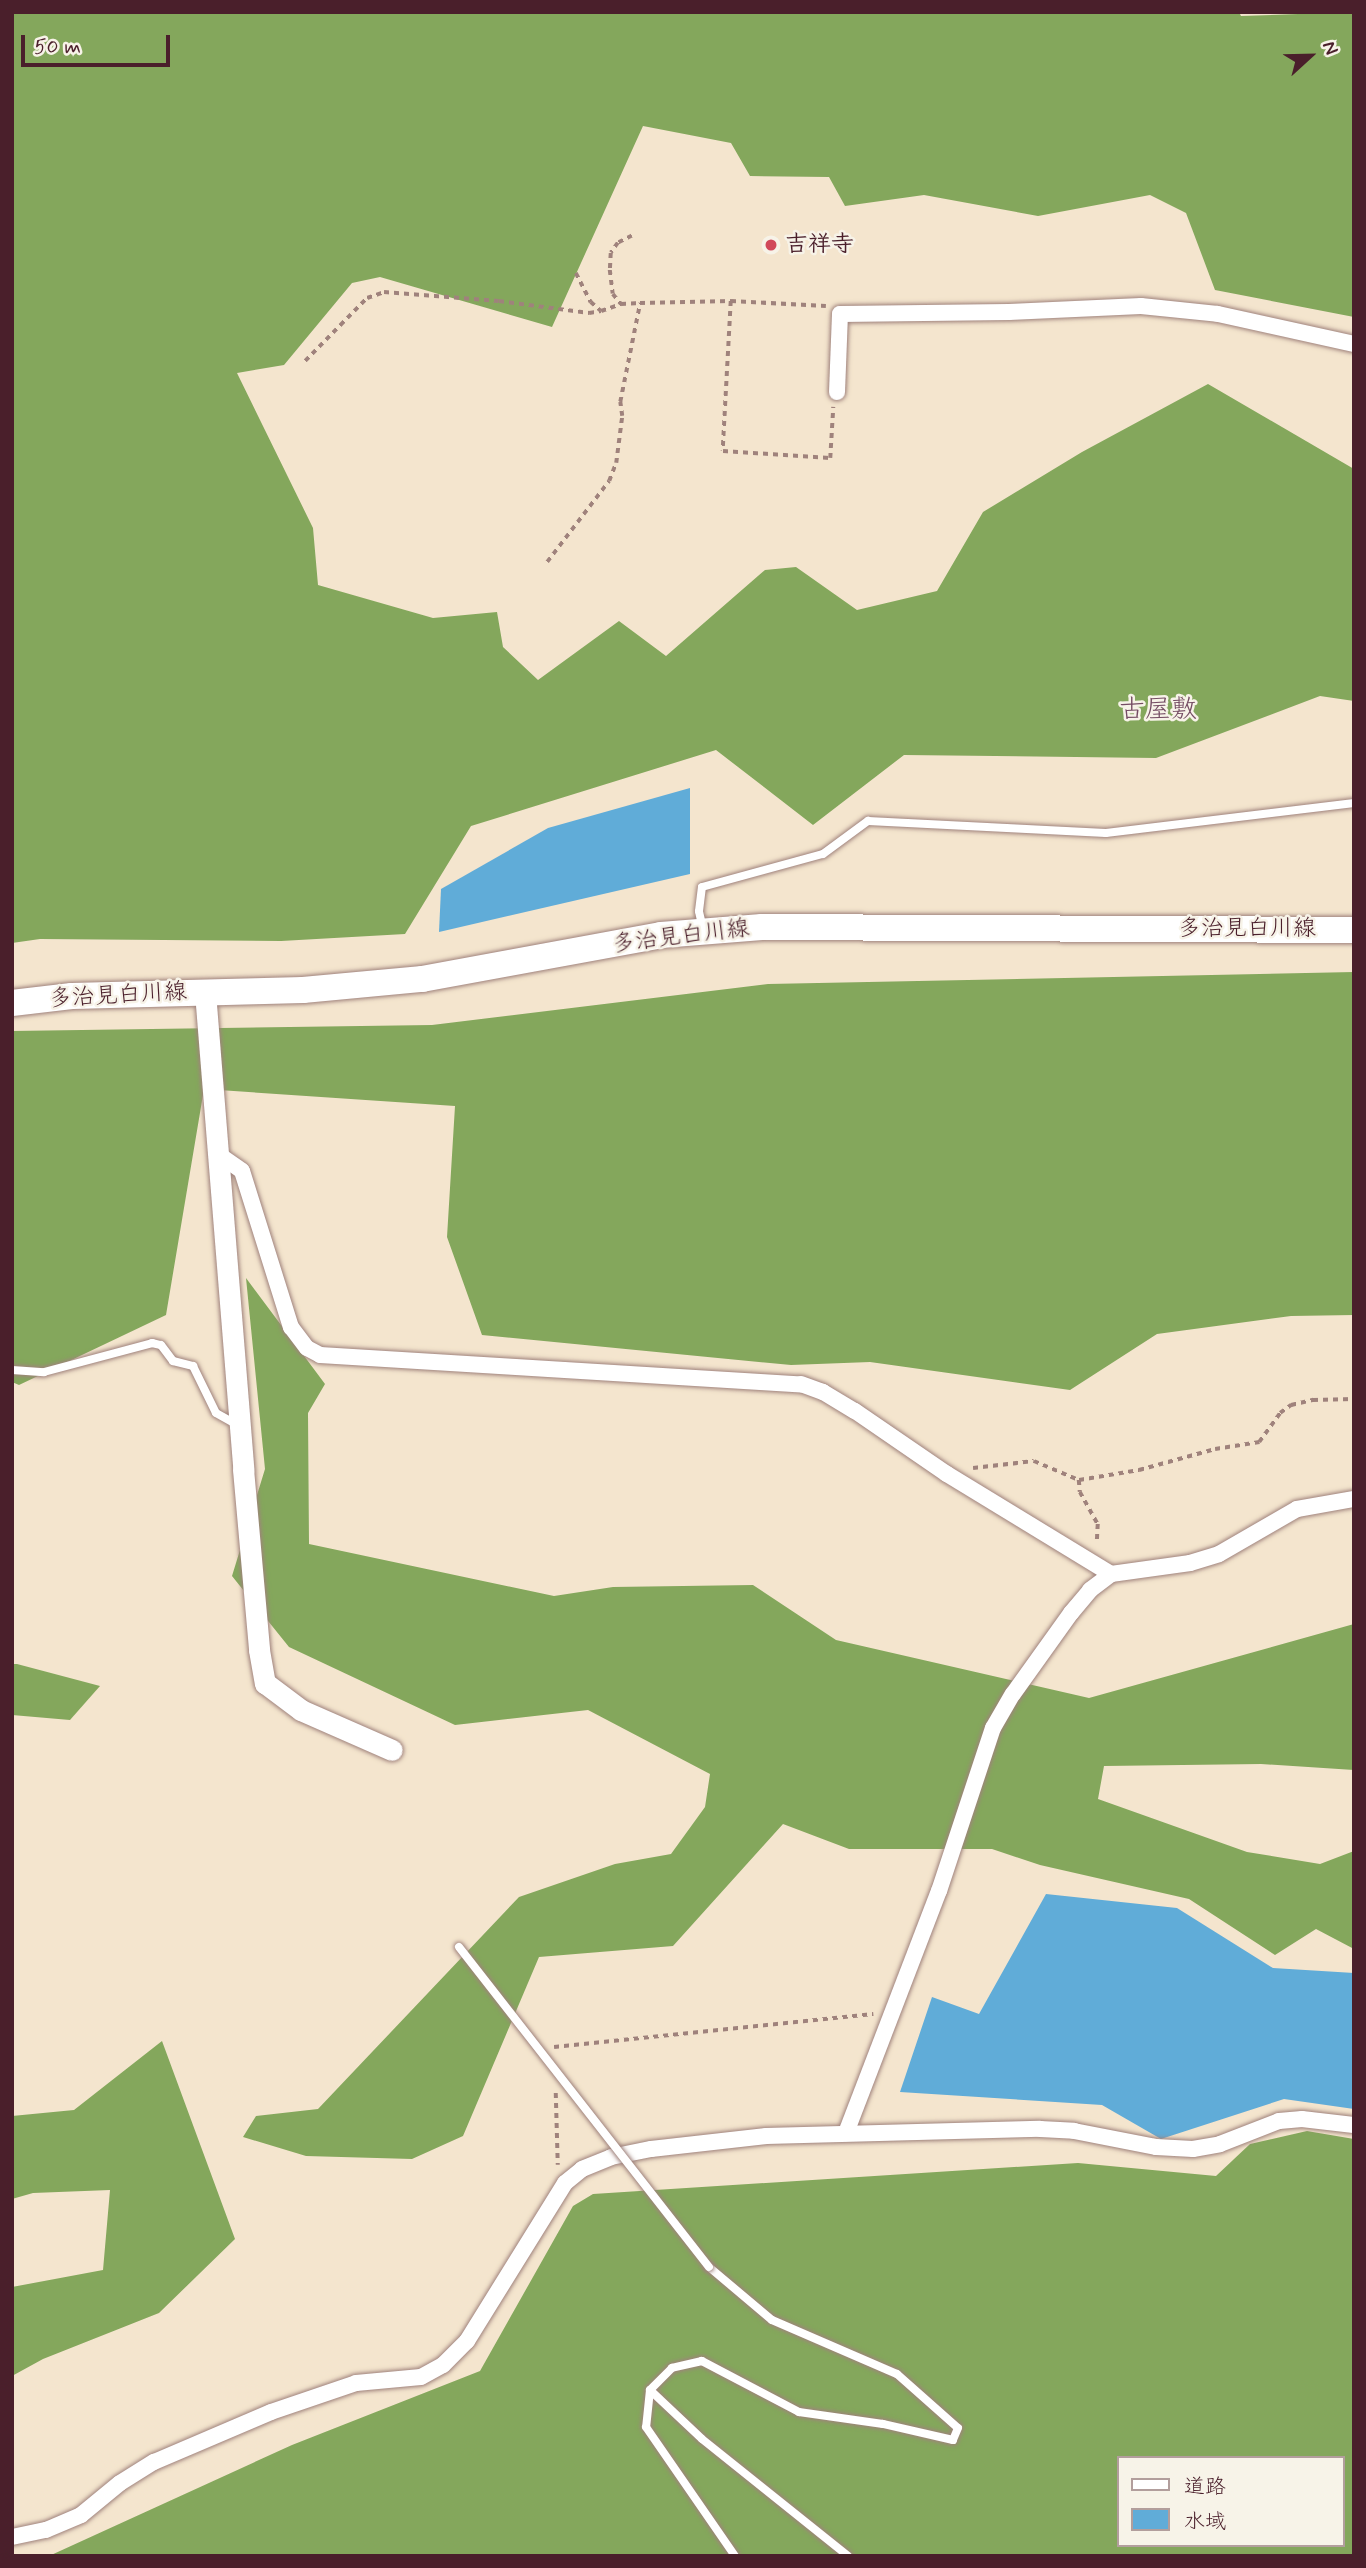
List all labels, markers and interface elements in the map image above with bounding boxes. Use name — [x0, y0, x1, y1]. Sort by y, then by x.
scale bar — [24, 21, 173, 65]
north arrow — [1275, 21, 1345, 91]
text: 50 m — [34, 33, 81, 61]
text: N — [1316, 37, 1344, 58]
place label: 吉祥寺 — [785, 231, 854, 259]
marker: 吉祥寺 — [763, 237, 779, 253]
district label: 古屋敷 — [1119, 695, 1197, 727]
street label: 多治見白川線 — [611, 915, 751, 959]
street label: 多治見白川線 — [1178, 915, 1316, 943]
street label: 多治見白川線 — [48, 979, 188, 1013]
legend — [1118, 2456, 1345, 2547]
text: 道路 — [1184, 2473, 1226, 2501]
text: 水域 — [1184, 2508, 1226, 2536]

